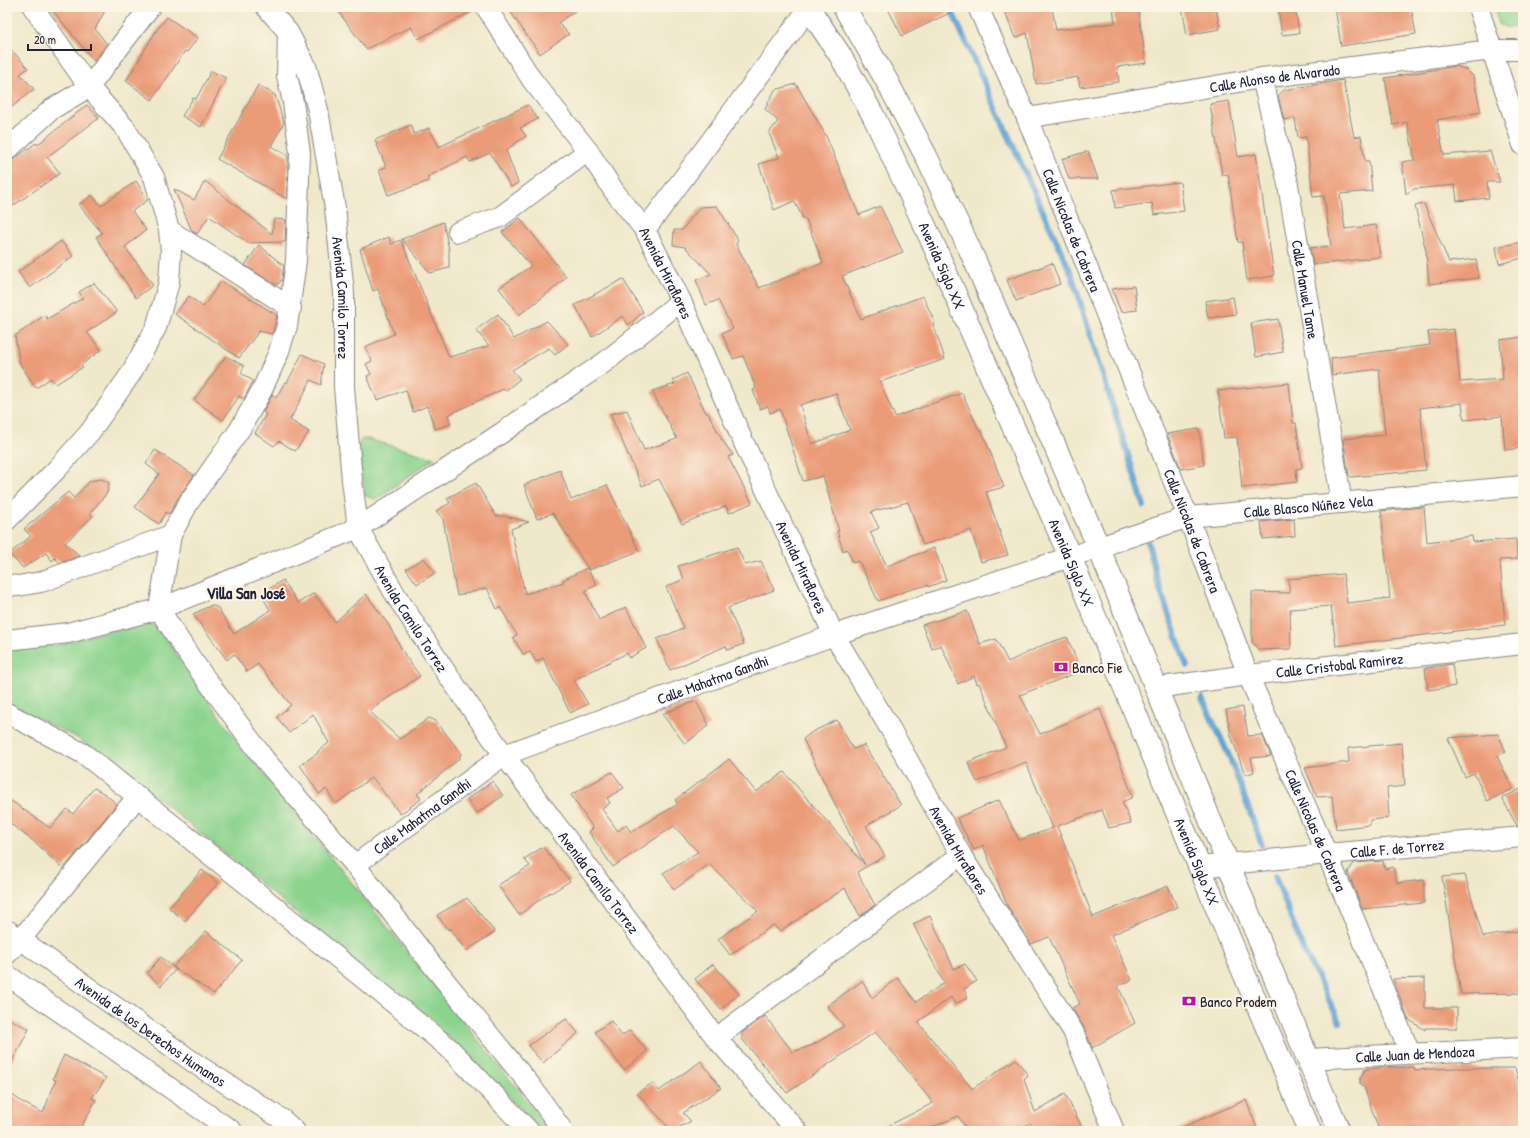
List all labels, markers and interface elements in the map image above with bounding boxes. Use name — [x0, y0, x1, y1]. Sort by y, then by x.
scale bar — [28, 26, 91, 52]
text: 20 m — [34, 31, 56, 48]
street label: Calle Alonso de Alvarado — [1208, 58, 1341, 97]
street label: Calle Nicolas de Cabrera — [1038, 165, 1107, 295]
street label: Avenida Siglo XX — [914, 219, 971, 312]
street label: Avenida Miraflores — [635, 223, 698, 322]
street label: Avenida Camilo Torrez — [328, 235, 355, 360]
street label: Calle Manuel Tame — [1287, 238, 1324, 341]
street label: Calle Nicolas de Cabrera — [1159, 465, 1226, 596]
street label: Calle Blasco Núñez Vela — [1243, 489, 1374, 522]
street label: Avenida Siglo XX — [1044, 516, 1100, 609]
street label: Avenida Miraflores — [771, 517, 833, 617]
street label: Avenida Camilo Torrez — [370, 561, 454, 676]
district label: Villa San José — [207, 582, 286, 604]
street label: Calle Cristobal Ramirez — [1275, 647, 1405, 682]
street label: Calle Mahatma Gandhi — [654, 649, 771, 709]
place label: Banco Fie — [1072, 657, 1123, 678]
bank icon: Banco Fie — [1053, 659, 1069, 675]
street label: Calle Nicolas de Cabrera — [1280, 766, 1352, 895]
street label: Calle Mahatma Gandhi — [368, 772, 475, 859]
street label: Avenida Miraflores — [925, 802, 994, 899]
street label: Avenida Siglo XX — [1170, 814, 1225, 908]
street label: Avenida Camilo Torrez — [554, 827, 645, 938]
street label: Calle F. de Torrez — [1349, 833, 1446, 862]
street label: Avenida de los Derechos Humanos — [71, 971, 230, 1091]
place label: Banco Prodem — [1200, 991, 1277, 1012]
bank icon: Banco Prodem — [1181, 993, 1197, 1009]
street label: Calle Juan de Mendoza — [1355, 1040, 1475, 1067]

